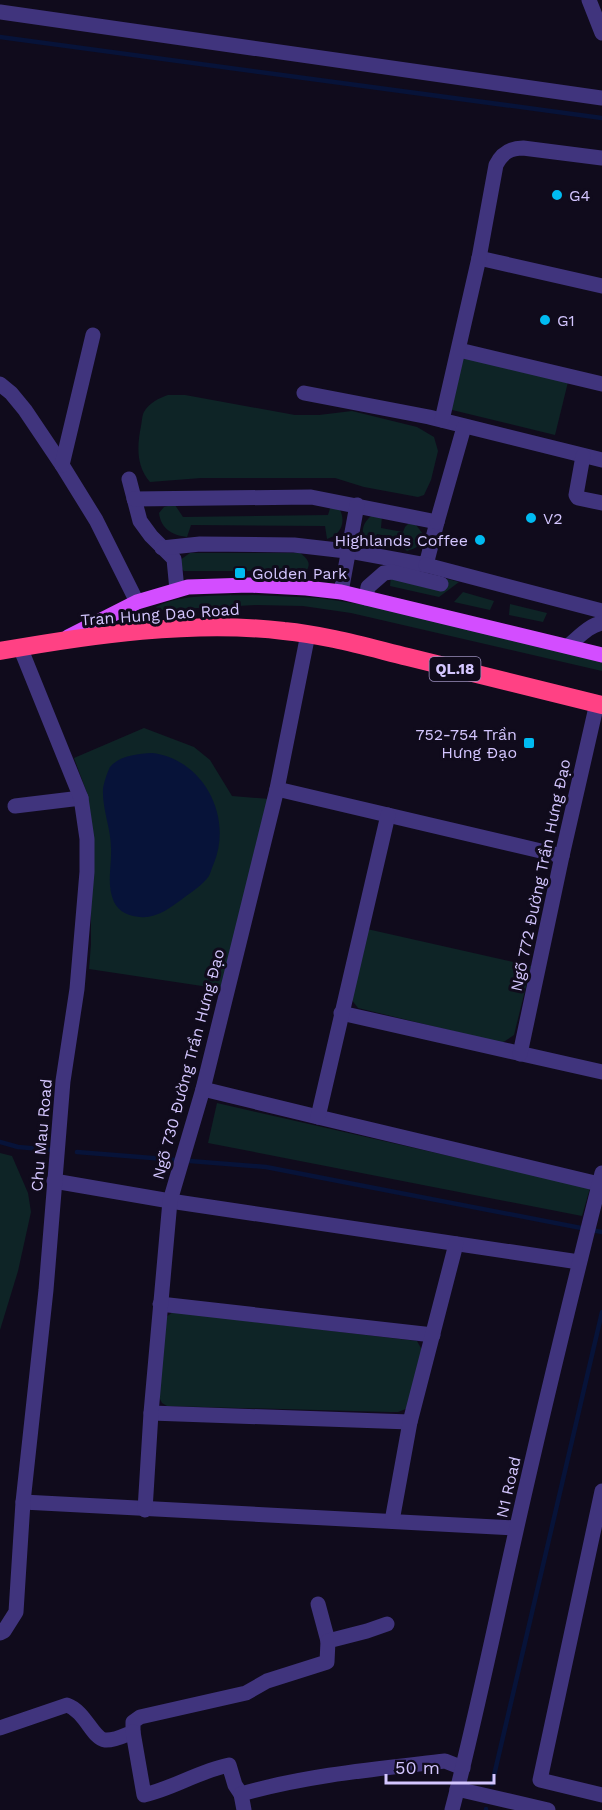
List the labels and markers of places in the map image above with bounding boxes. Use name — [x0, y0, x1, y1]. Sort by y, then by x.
place label: G4 — [569, 186, 591, 205]
marker: G4 — [550, 188, 564, 202]
place label: G1 — [557, 311, 575, 330]
marker: G1 — [538, 313, 552, 327]
place label: V2 — [543, 509, 563, 528]
marker: V2 — [524, 511, 538, 525]
place label: Highlands Coffee — [335, 531, 468, 550]
marker: Highlands Coffee — [473, 533, 487, 547]
place label: Golden Park — [252, 564, 347, 583]
marker: Golden Park — [233, 566, 247, 580]
place label: 752-754 Trần Hưng Đạo — [416, 725, 517, 762]
marker: 752-754 Trần Hưng Đạo — [522, 736, 536, 750]

